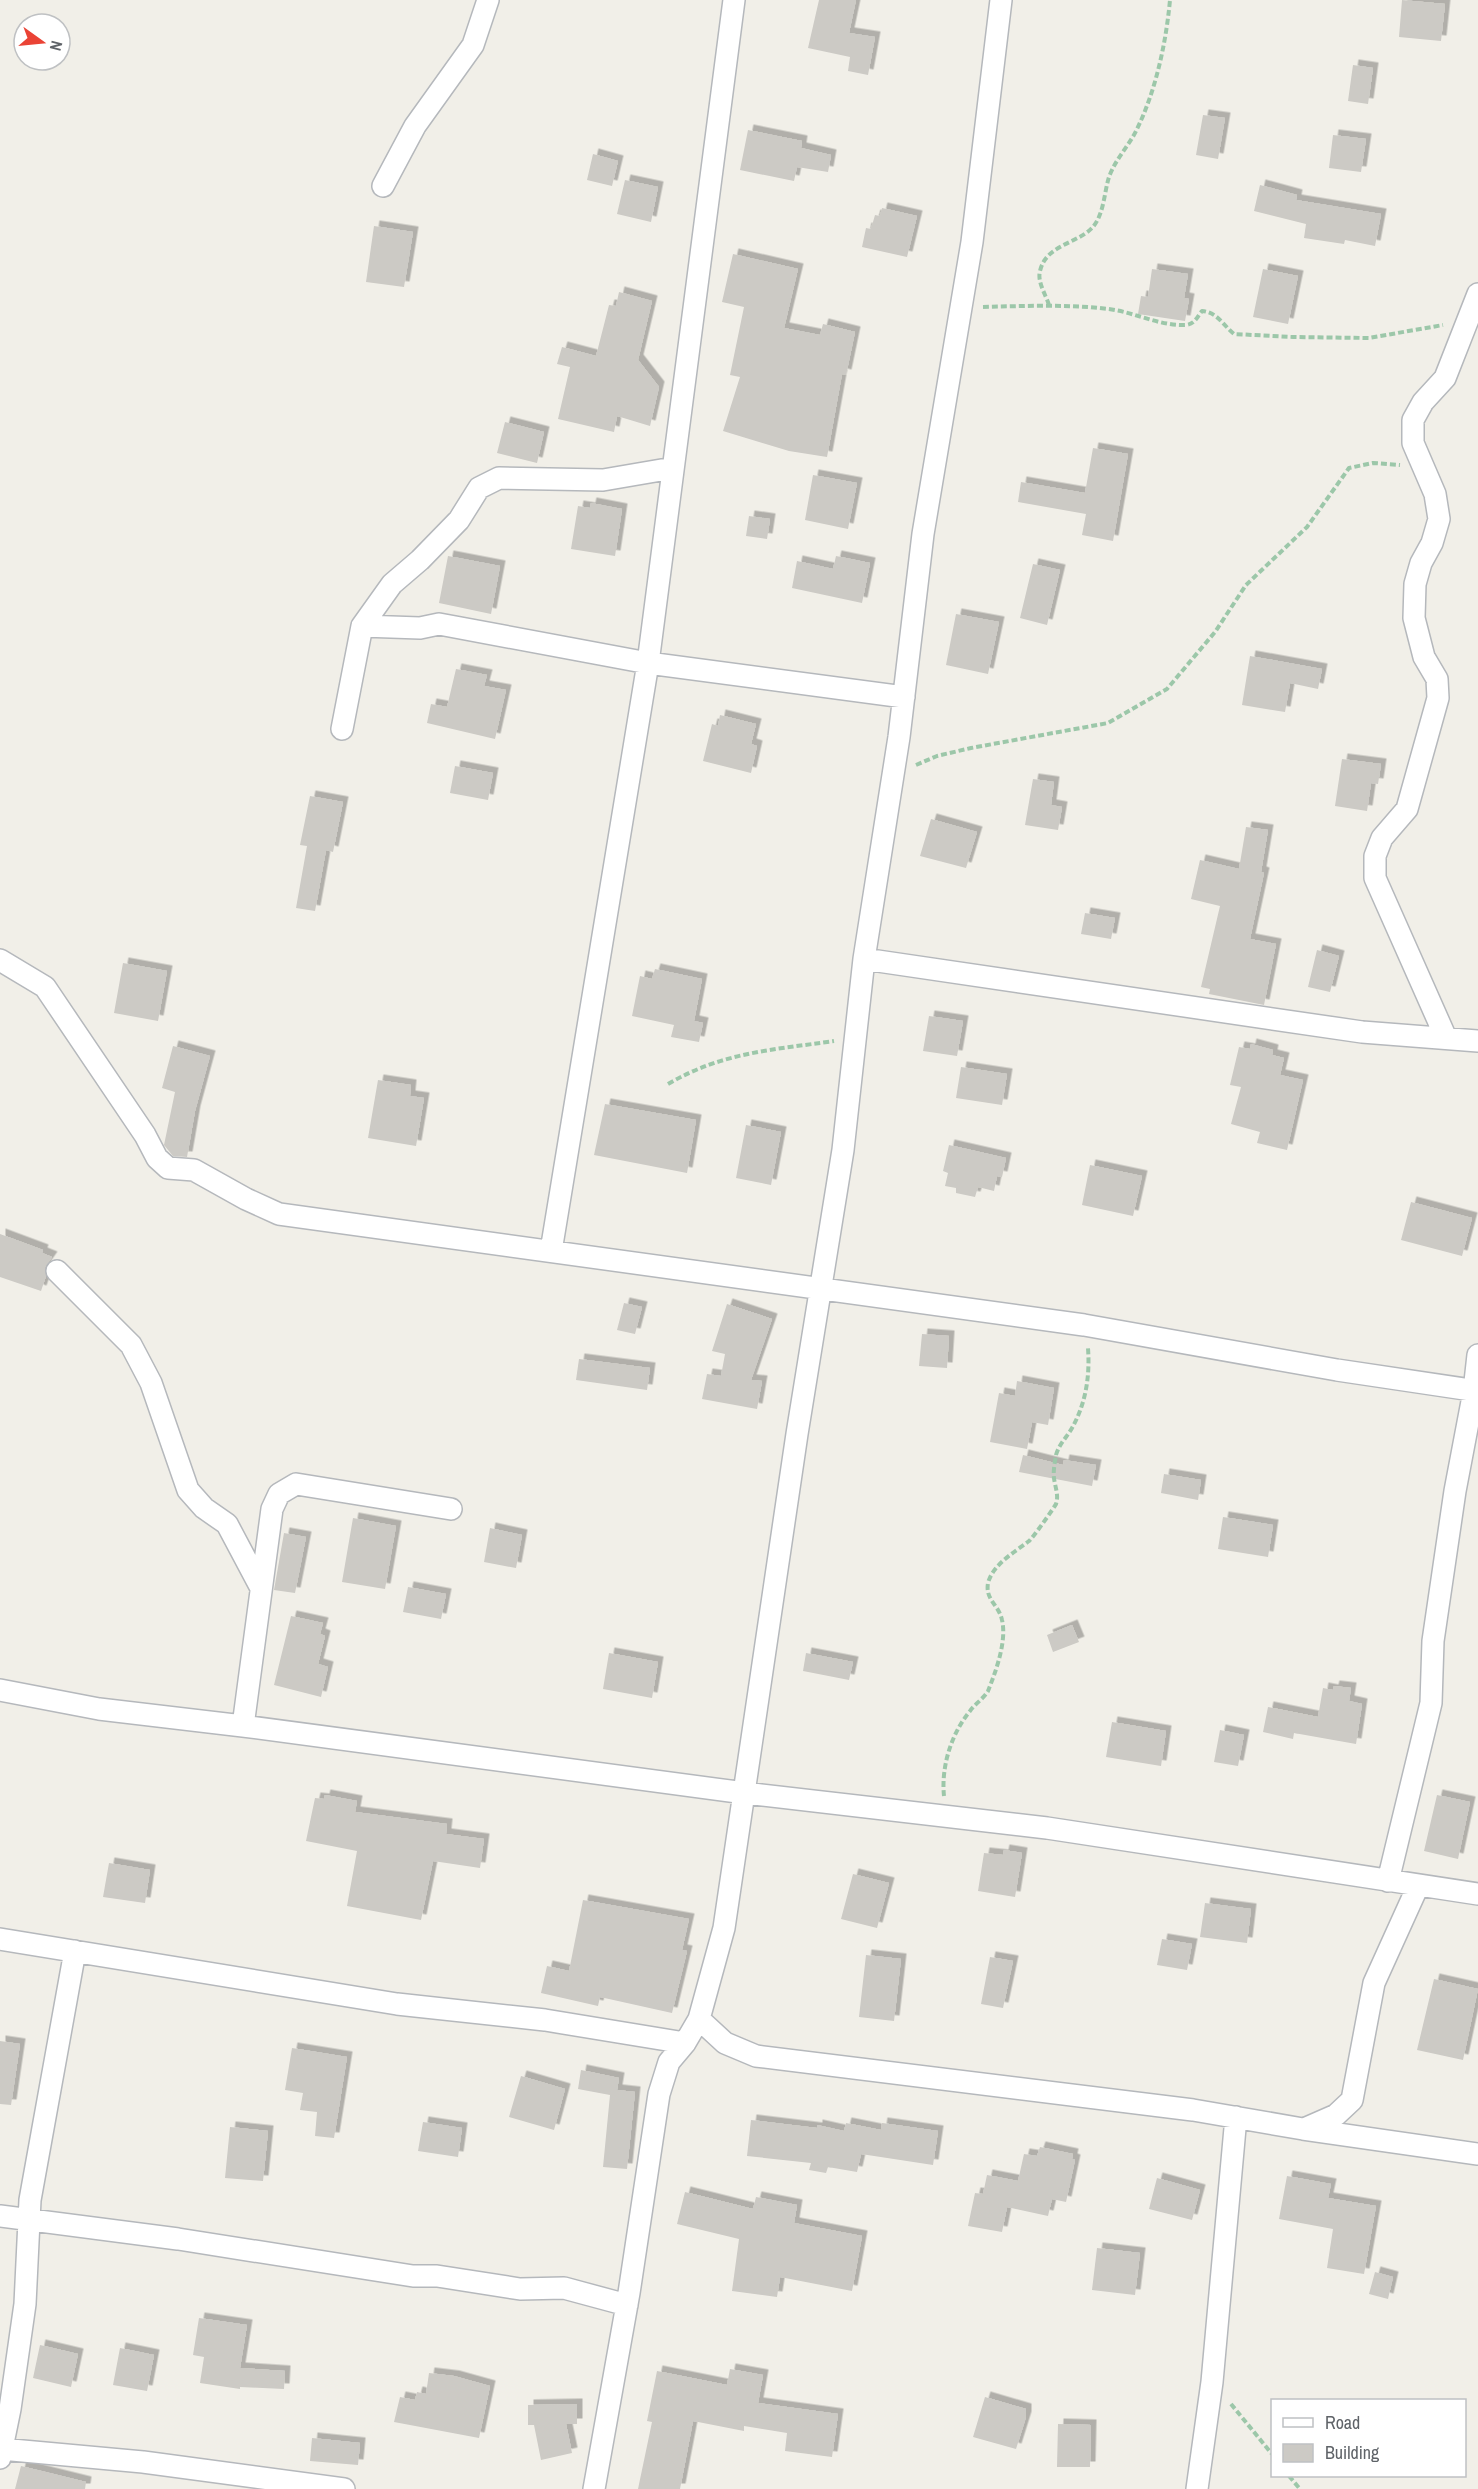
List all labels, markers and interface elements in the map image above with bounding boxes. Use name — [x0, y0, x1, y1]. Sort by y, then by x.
north arrow — [12, 12, 72, 72]
text: N — [45, 38, 68, 53]
legend — [1271, 2399, 1466, 2477]
text: Road — [1325, 2410, 1360, 2435]
text: Building — [1325, 2440, 1380, 2465]

